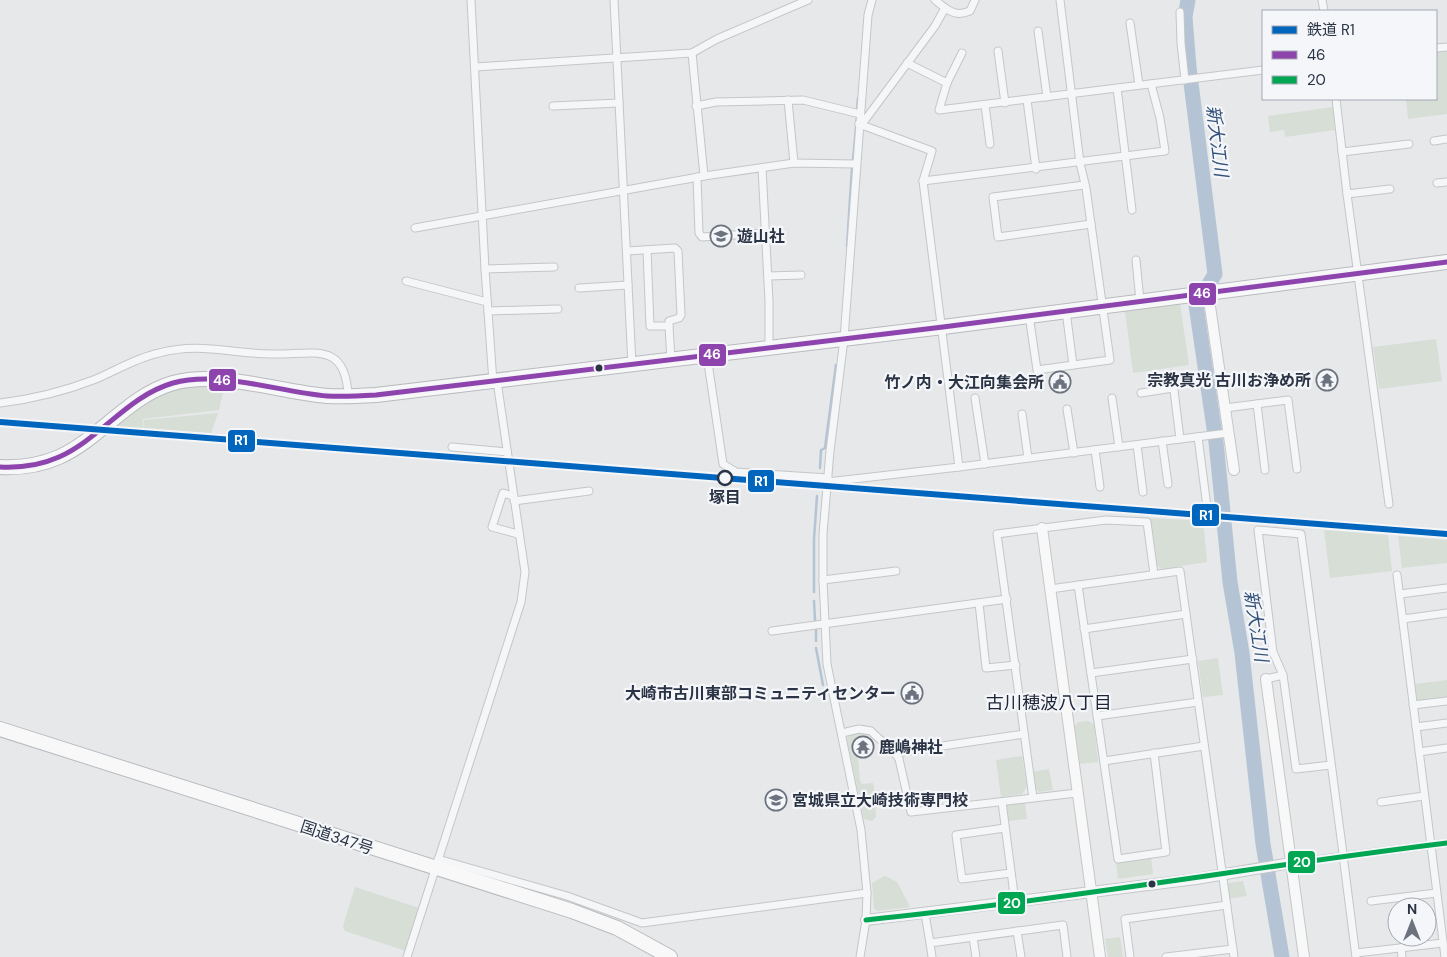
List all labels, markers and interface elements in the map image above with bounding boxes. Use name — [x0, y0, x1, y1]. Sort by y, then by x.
legend — [1262, 10, 1437, 100]
text: 鉄道 R1 — [1307, 20, 1355, 40]
text: 46 — [1307, 45, 1326, 65]
text: 20 — [1307, 70, 1326, 90]
water label: 新大江川 — [1201, 104, 1234, 180]
school or university icon: 遊山社 — [709, 224, 733, 248]
place label: 遊山社 — [737, 226, 785, 247]
line badge: 46 — [1188, 282, 1217, 306]
text: 46 — [1193, 284, 1211, 302]
line badge: 46 — [698, 343, 727, 367]
text: 46 — [703, 345, 721, 363]
unlabelled marker — [594, 363, 604, 373]
line badge: 46 — [208, 368, 237, 392]
temple icon: 宗教真光 古川お浄め所 — [1315, 368, 1339, 392]
public building icon: 竹ノ内・大江向集会所 — [1048, 370, 1072, 394]
place label: 宗教真光 古川お浄め所 — [1147, 370, 1311, 391]
text: 46 — [213, 371, 231, 389]
place label: 竹ノ内・大江向集会所 — [884, 372, 1044, 393]
line badge: R1 — [227, 429, 256, 453]
text: R1 — [234, 431, 248, 449]
line badge: R1 — [747, 469, 775, 493]
marker: 塚目 — [717, 470, 733, 486]
text: R1 — [754, 472, 768, 490]
place label: 塚目 — [709, 487, 741, 508]
line badge: R1 — [1191, 503, 1220, 527]
text: R1 — [1199, 506, 1213, 524]
water label: 新大江川 — [1239, 589, 1274, 665]
public building icon: 大崎市古川東部コミュニティセンター — [900, 681, 924, 705]
place label: 大崎市古川東部コミュニティセンター — [625, 683, 896, 704]
district label: 古川穂波八丁目 — [986, 691, 1112, 715]
temple icon: 鹿嶋神社 — [851, 735, 875, 759]
place label: 鹿嶋神社 — [879, 737, 943, 758]
school or university icon: 宮城県立大崎技術専門校 — [764, 788, 788, 812]
place label: 宮城県立大崎技術専門校 — [792, 790, 968, 811]
street label: 国道347号 — [298, 816, 376, 859]
line badge: 20 — [1287, 850, 1316, 874]
text: 20 — [1293, 853, 1311, 871]
unlabelled marker — [1147, 879, 1157, 889]
line badge: 20 — [997, 891, 1026, 915]
text: 20 — [1003, 894, 1021, 912]
north arrow — [1387, 897, 1437, 947]
text: N — [1407, 900, 1417, 918]

